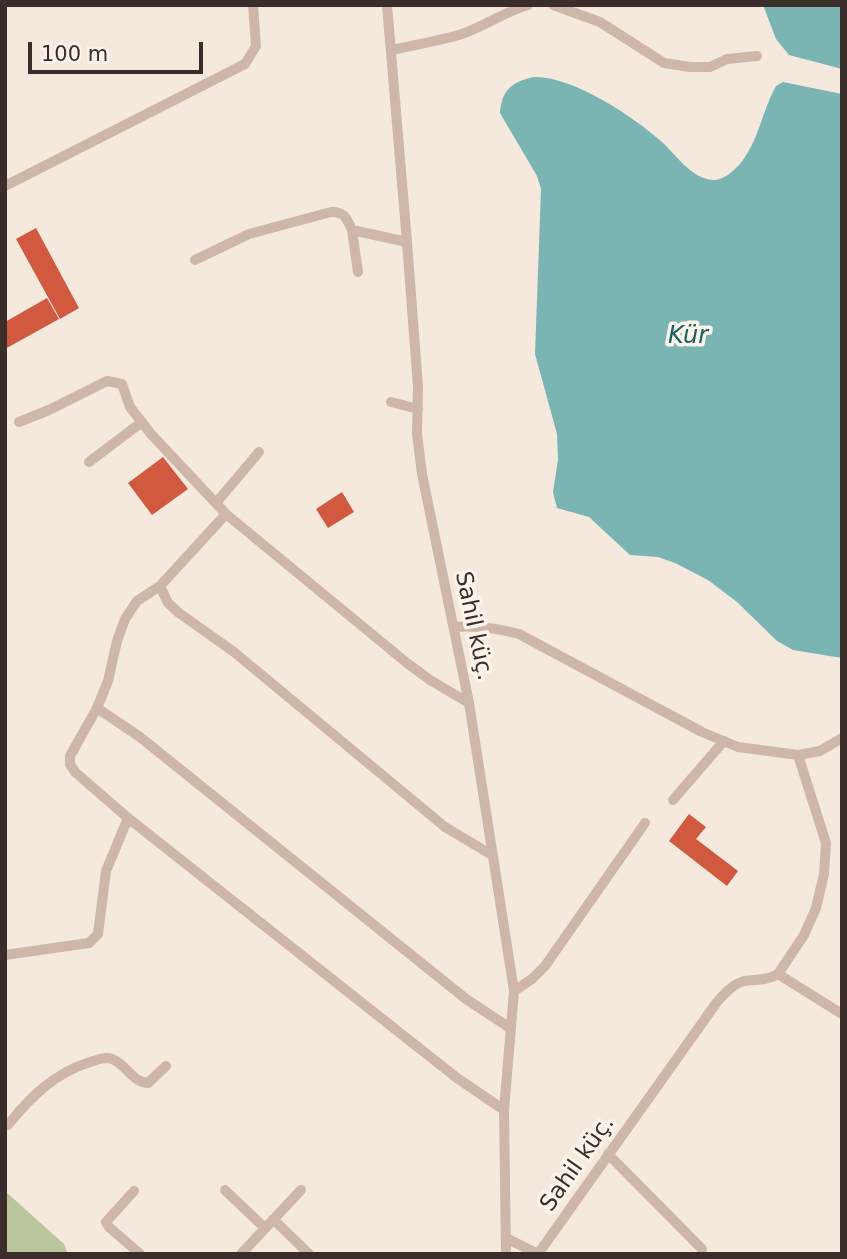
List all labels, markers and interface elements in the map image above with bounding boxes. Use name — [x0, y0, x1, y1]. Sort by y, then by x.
scale bar — [32, 28, 206, 72]
text: 100 m — [41, 42, 108, 66]
water label: Kür — [668, 323, 708, 351]
street label: Sahil küç. — [448, 569, 498, 683]
street label: Sahil küç. — [535, 1111, 621, 1217]

